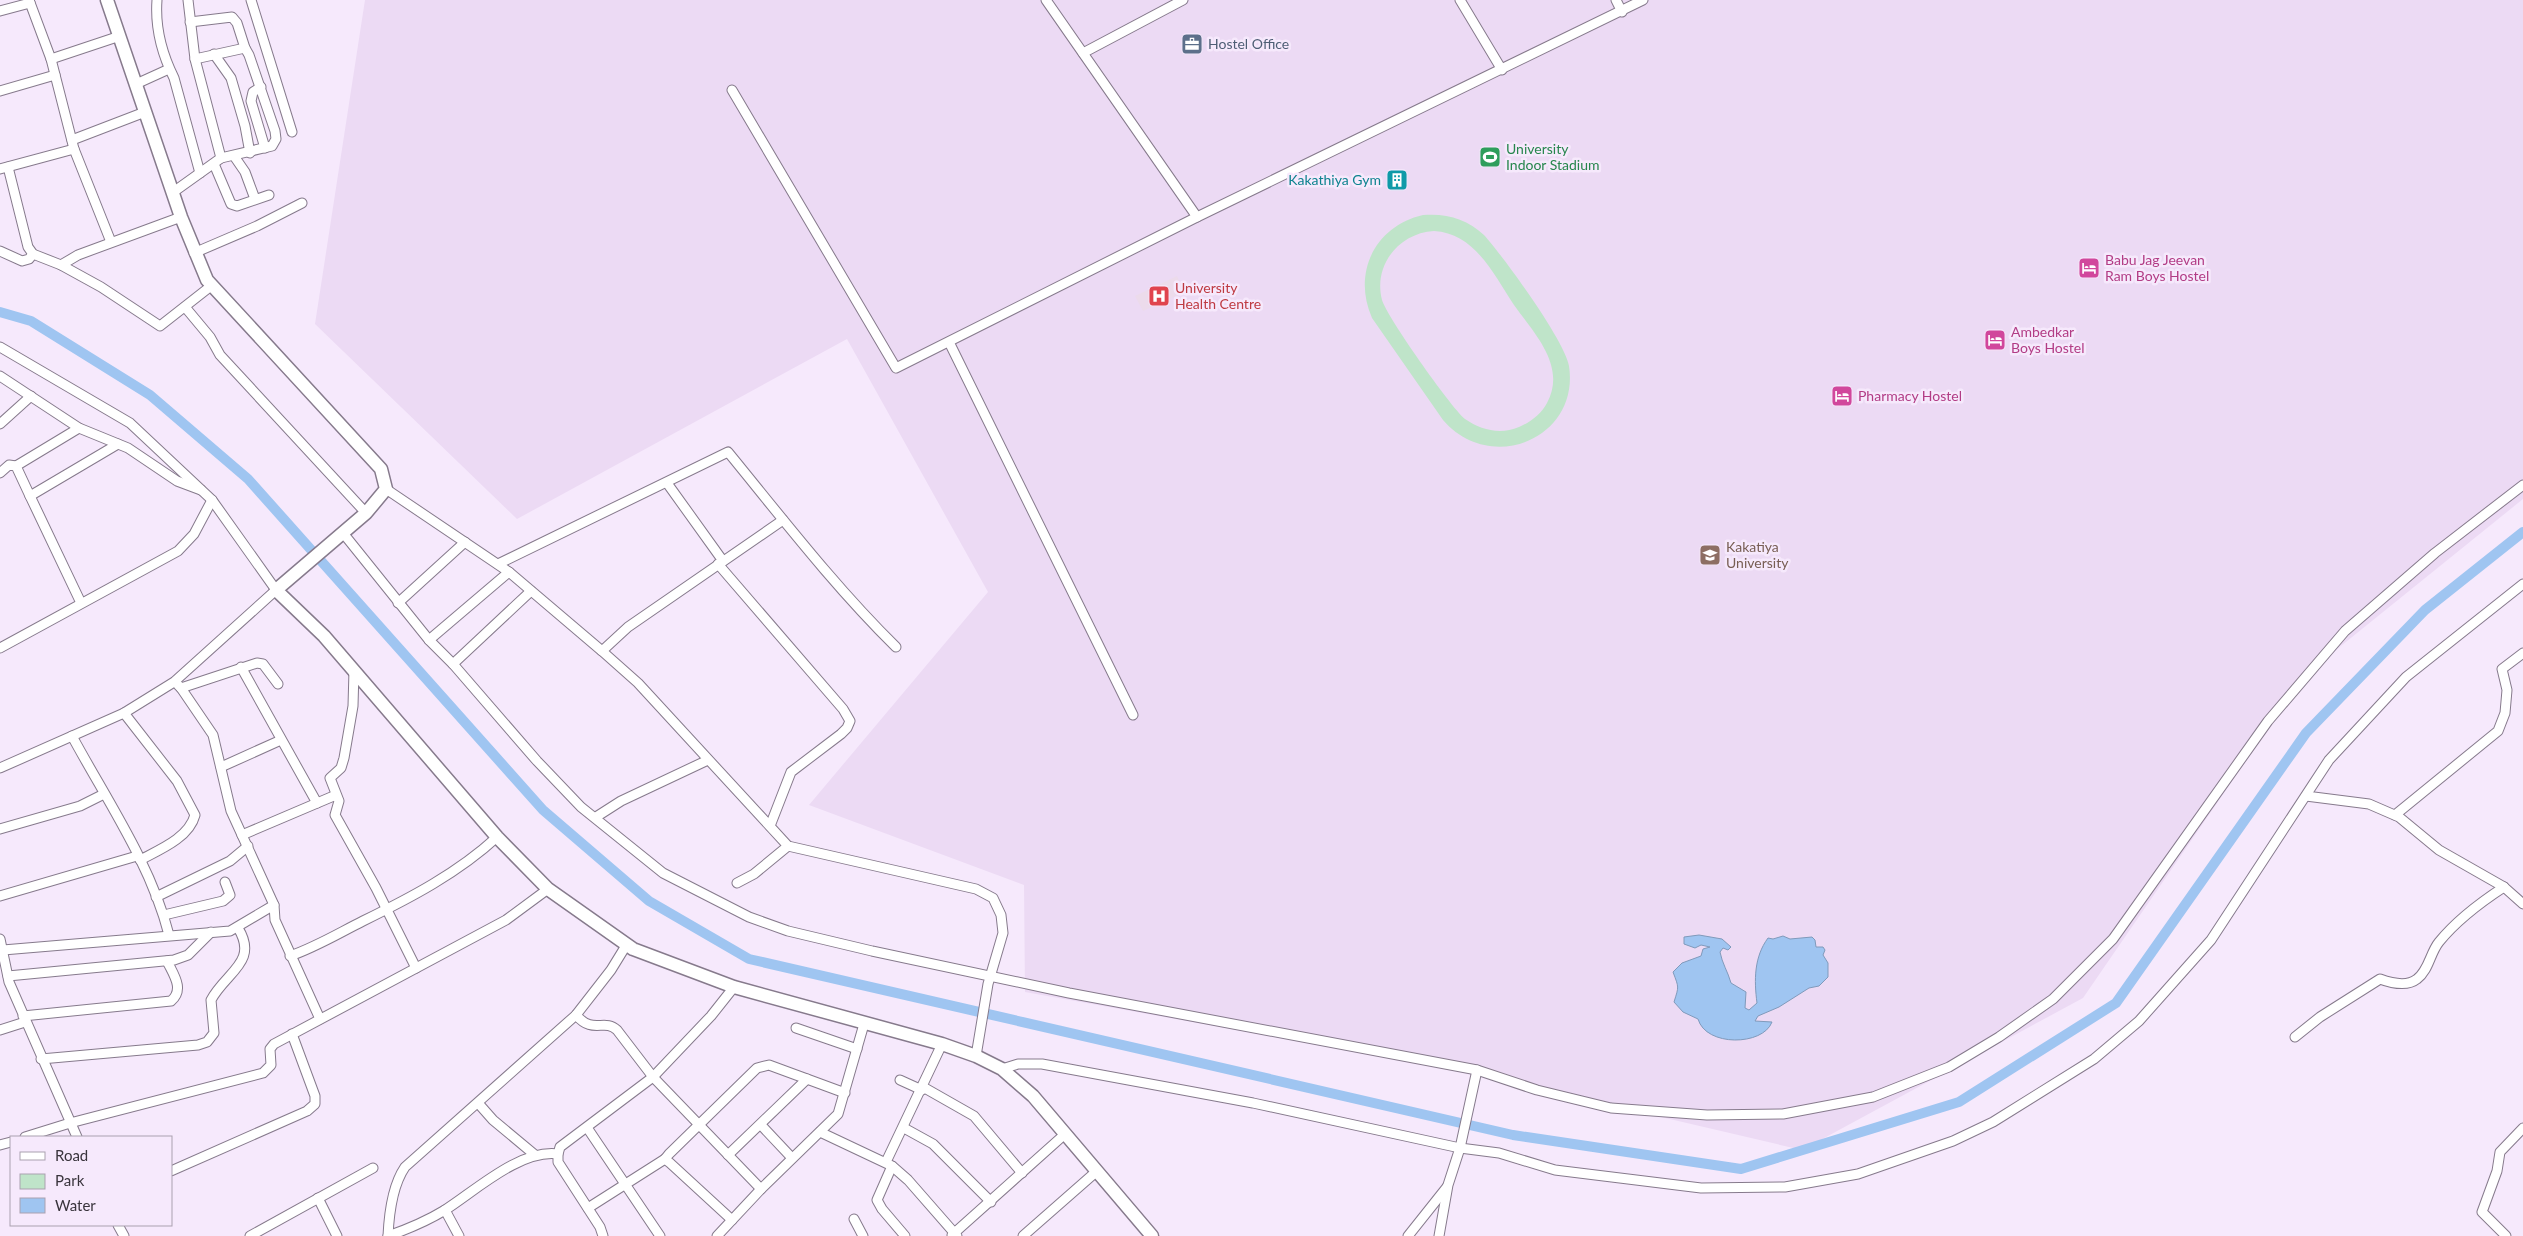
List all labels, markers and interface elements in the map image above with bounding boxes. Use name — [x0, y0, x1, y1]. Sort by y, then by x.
office icon: Hostel Office — [1180, 32, 1204, 56]
place label: Hostel Office — [1208, 35, 1289, 52]
place label: University Indoor Stadium — [1506, 140, 1600, 173]
sports icon: University Indoor Stadium — [1478, 145, 1502, 169]
building icon: Kakathiya Gym — [1385, 168, 1409, 192]
place label: Kakathiya Gym — [1288, 171, 1381, 188]
place label: Babu Jag Jeevan Ram Boys Hostel — [2105, 251, 2209, 284]
hotel icon: Babu Jag Jeevan Ram Boys Hostel — [2077, 256, 2101, 280]
place label: University Health Centre — [1175, 279, 1261, 312]
hospital icon: University Health Centre — [1147, 284, 1171, 308]
place label: Ambedkar Boys Hostel — [2011, 323, 2085, 356]
hotel icon: Ambedkar Boys Hostel — [1983, 328, 2007, 352]
hotel icon: Pharmacy Hostel — [1830, 384, 1854, 408]
place label: Pharmacy Hostel — [1858, 387, 1962, 404]
place label: Kakatiya University — [1726, 538, 1789, 571]
school or university icon: Kakatiya University — [1698, 543, 1722, 567]
legend — [10, 1136, 172, 1226]
text: Road — [55, 1146, 88, 1164]
text: Park — [55, 1171, 85, 1189]
text: Water — [55, 1196, 96, 1214]

